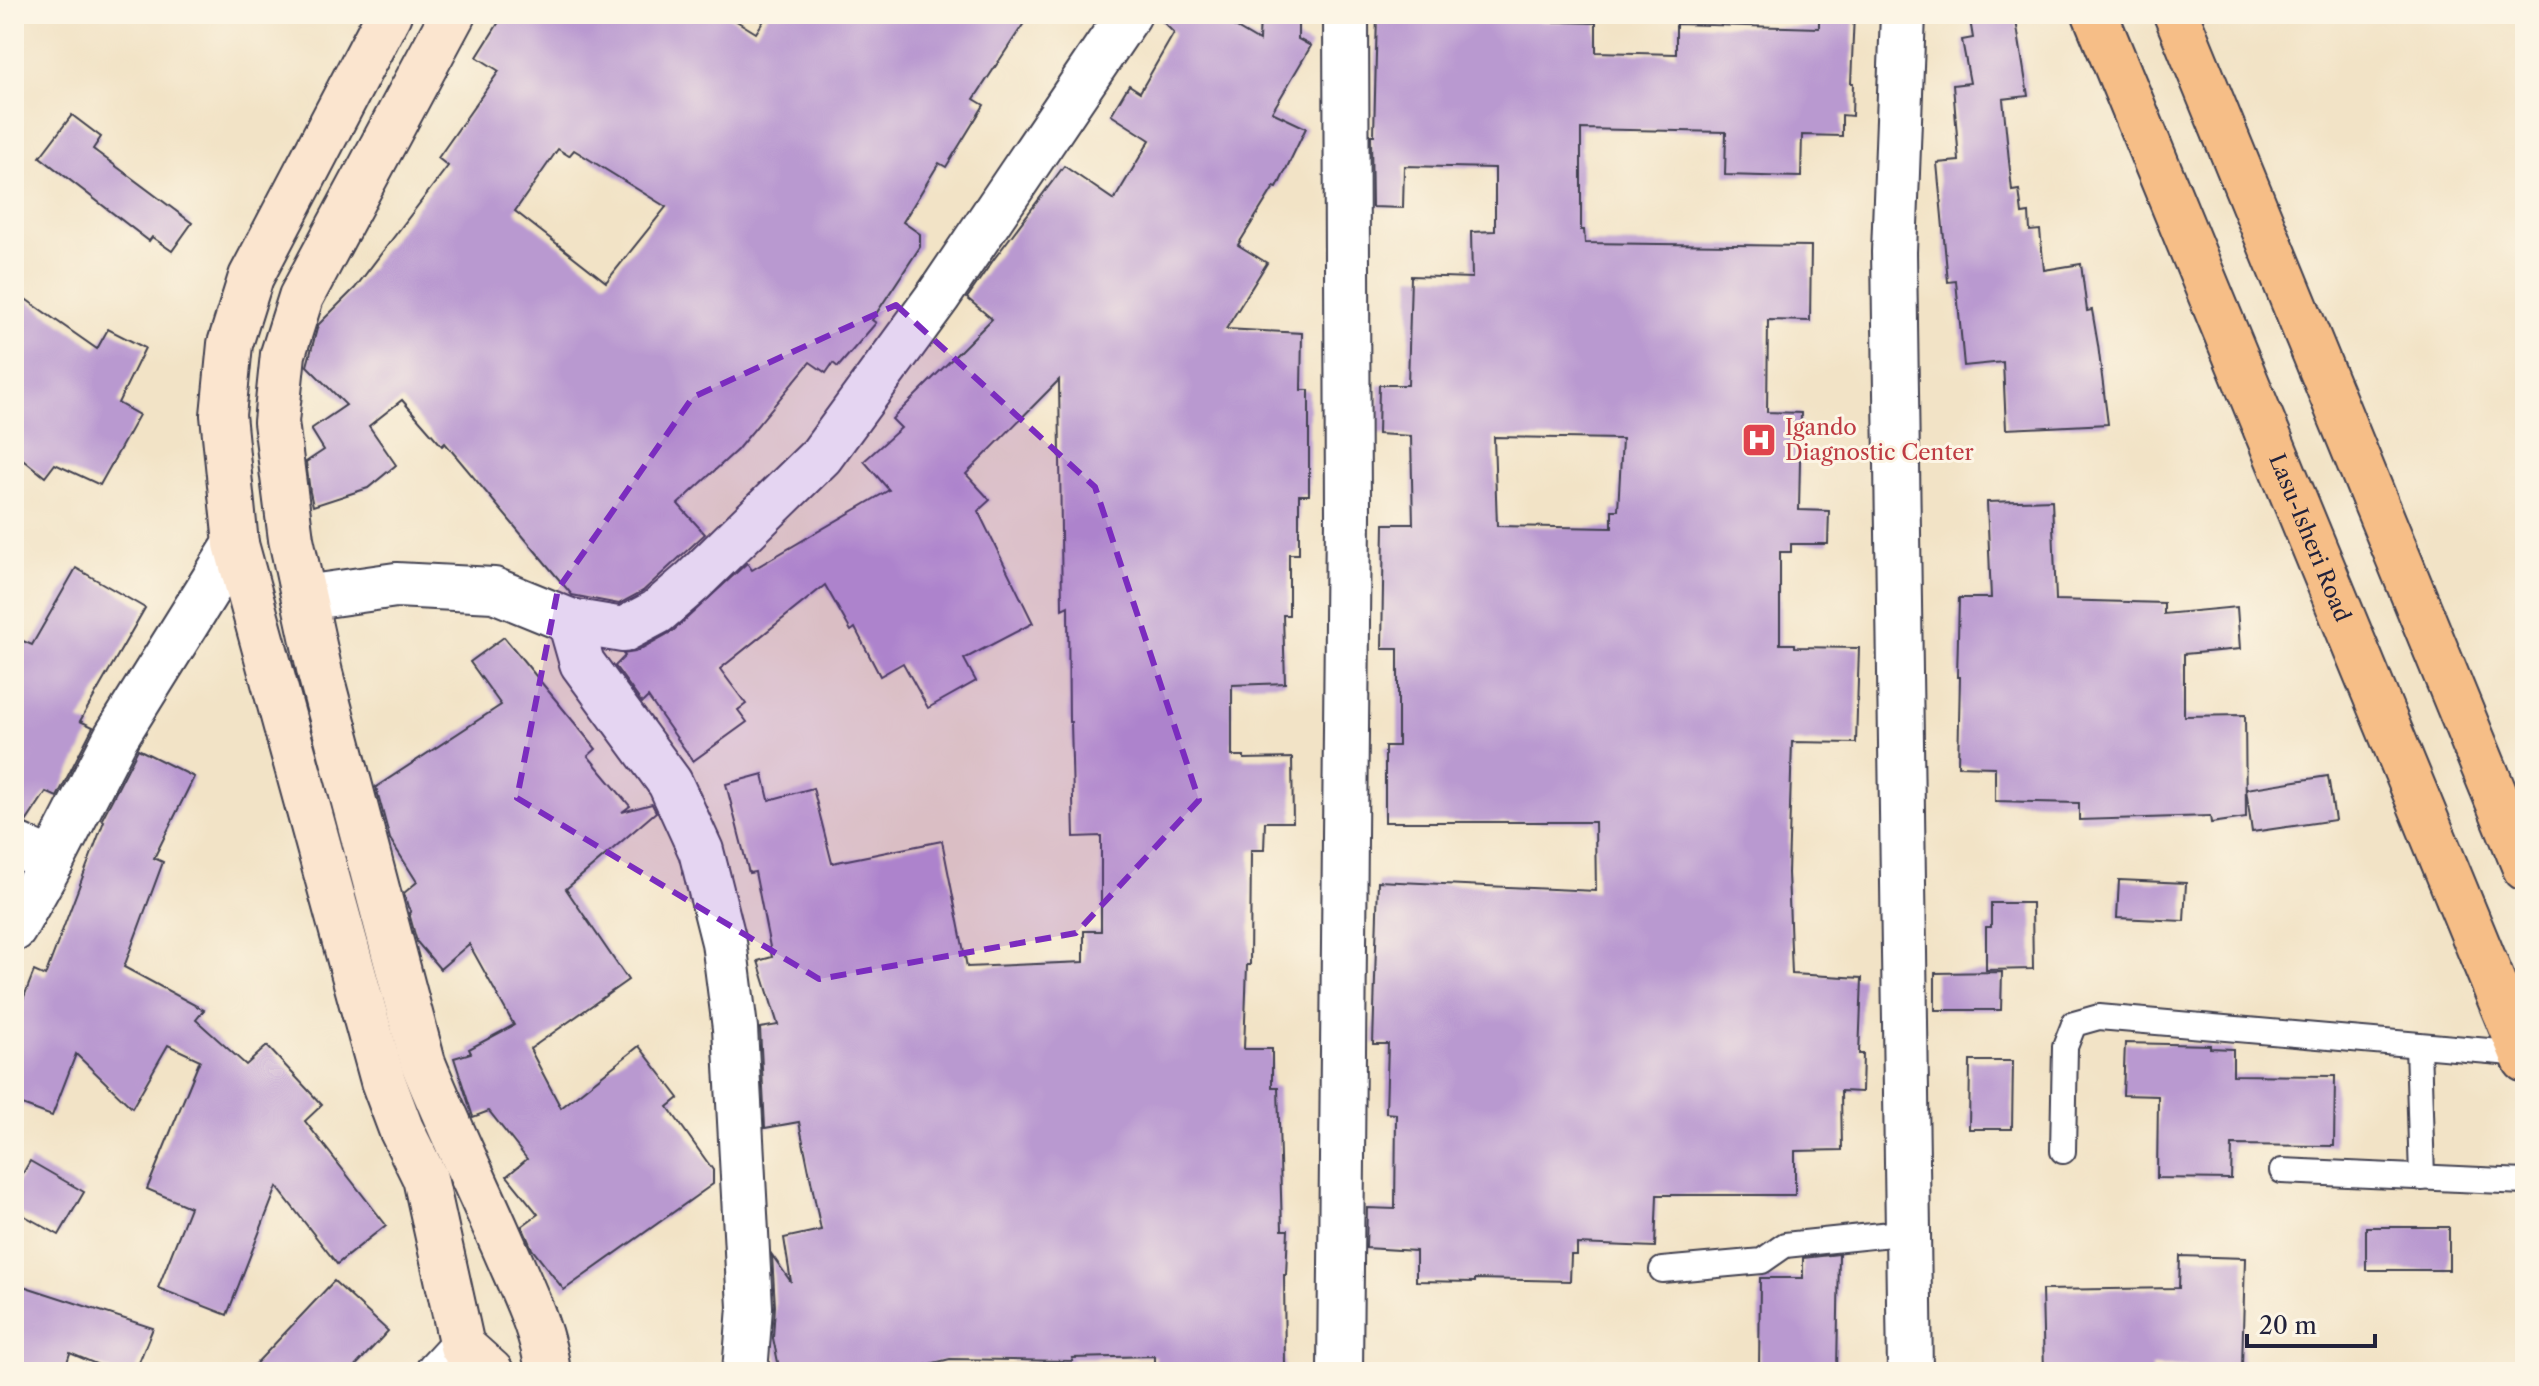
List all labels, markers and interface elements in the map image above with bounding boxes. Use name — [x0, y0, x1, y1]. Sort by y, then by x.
place label: Igando Diagnostic Center — [1785, 414, 1974, 466]
hospital icon: Igando Diagnostic Center — [1740, 421, 1778, 459]
street label: Lasu-Isheri Road — [2264, 449, 2357, 625]
scale bar — [2247, 1298, 2375, 1348]
text: 20 m — [2259, 1311, 2317, 1340]

